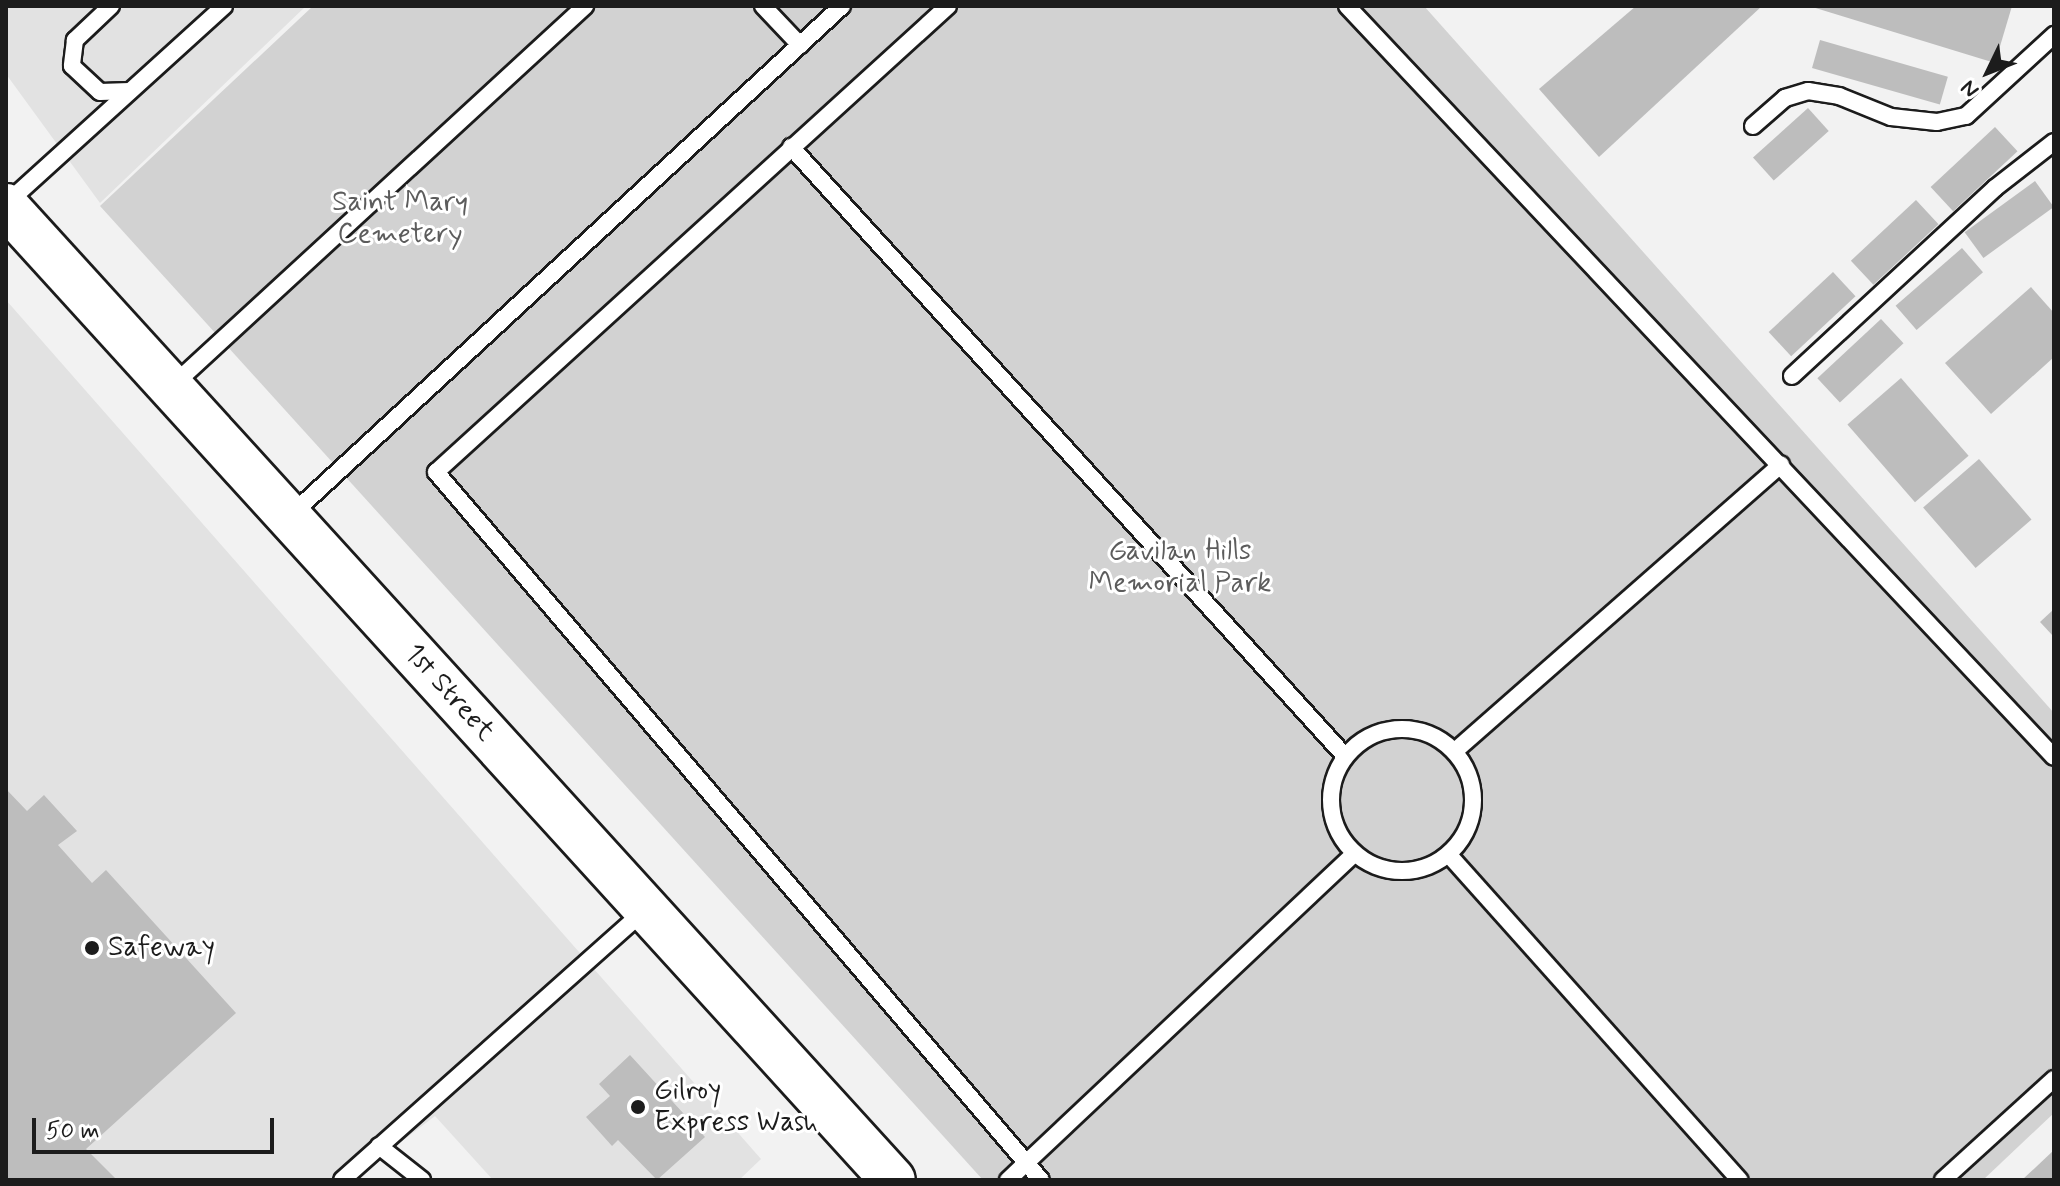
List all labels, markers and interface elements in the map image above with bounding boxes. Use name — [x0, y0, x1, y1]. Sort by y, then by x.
north arrow — [1948, 32, 2028, 112]
text: N — [1955, 73, 1986, 103]
park label: Saint Mary Cemetery — [332, 186, 468, 252]
park label: Gavilan Hills Memorial Park — [1089, 535, 1271, 601]
street label: 1st Street — [397, 637, 501, 749]
place label: Safeway — [108, 931, 215, 965]
marker: Safeway — [83, 939, 101, 957]
place label: Gilroy Express Wash — [654, 1074, 820, 1140]
marker: Gilroy Express Wash — [629, 1098, 647, 1116]
scale bar — [36, 1102, 278, 1152]
text: 50 m — [46, 1116, 100, 1147]

